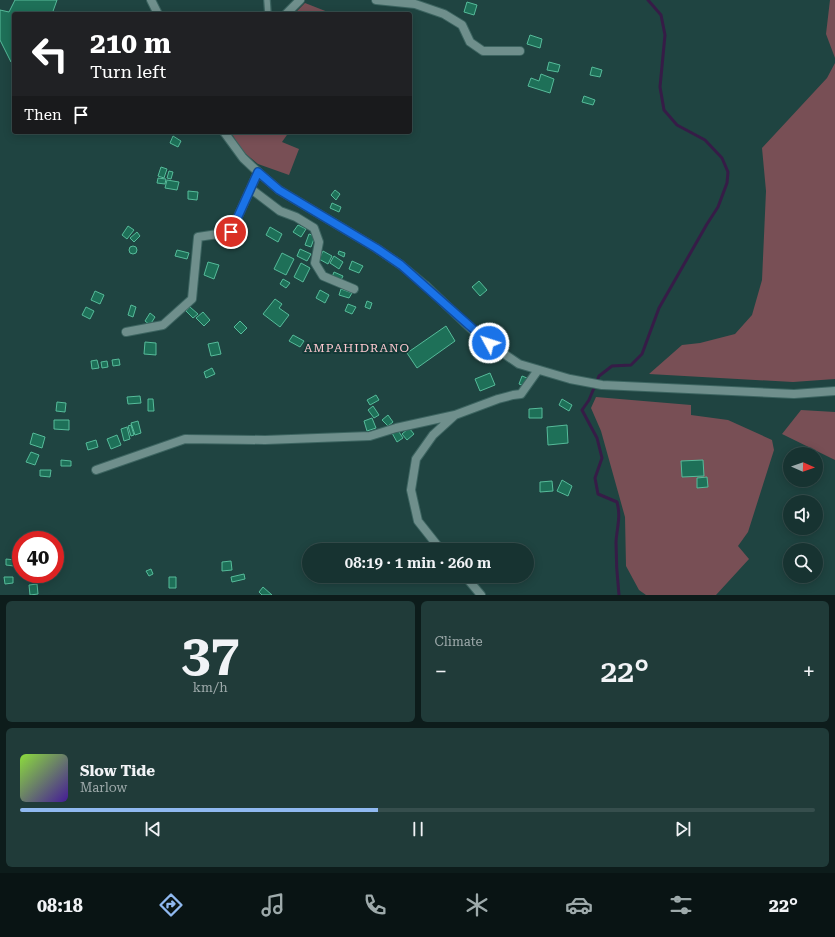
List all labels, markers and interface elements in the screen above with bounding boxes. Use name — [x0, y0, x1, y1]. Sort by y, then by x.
text: 210 m — [90, 27, 171, 60]
icon: left — [24, 28, 76, 80]
text: Turn left — [90, 61, 166, 82]
icon: arrive — [70, 104, 92, 126]
text: Then — [24, 106, 62, 124]
pin — [214, 215, 248, 249]
icon: arrive — [220, 221, 242, 243]
position arrow — [468, 322, 510, 364]
district label: AMPAHIDRANO — [304, 341, 410, 355]
north arrow — [783, 447, 823, 487]
map controls — [783, 447, 823, 583]
button: sound — [783, 495, 823, 535]
speed limit sign: 40 — [12, 531, 64, 583]
button: search — [783, 543, 823, 583]
text: 08:19 · 1 min · 260 m — [345, 554, 491, 572]
text: 37 — [181, 623, 239, 684]
text: Climate — [435, 634, 483, 649]
text: 22° — [601, 654, 649, 689]
text: − — [435, 659, 447, 684]
text: + — [803, 659, 815, 684]
text: km/h — [193, 680, 228, 695]
text: Slow Tide — [80, 762, 155, 780]
text: Marlow — [80, 780, 127, 795]
icon: previous — [142, 818, 164, 840]
icon: pause — [407, 818, 429, 840]
icon: next — [672, 818, 694, 840]
icon: directions — [157, 891, 185, 919]
icon: music — [259, 891, 287, 919]
icon: phone — [361, 891, 389, 919]
icon: climate — [463, 891, 491, 919]
icon: car — [565, 891, 593, 919]
icon: filters — [667, 891, 695, 919]
text: 08:18 — [37, 895, 83, 916]
text: 22° — [769, 895, 798, 916]

